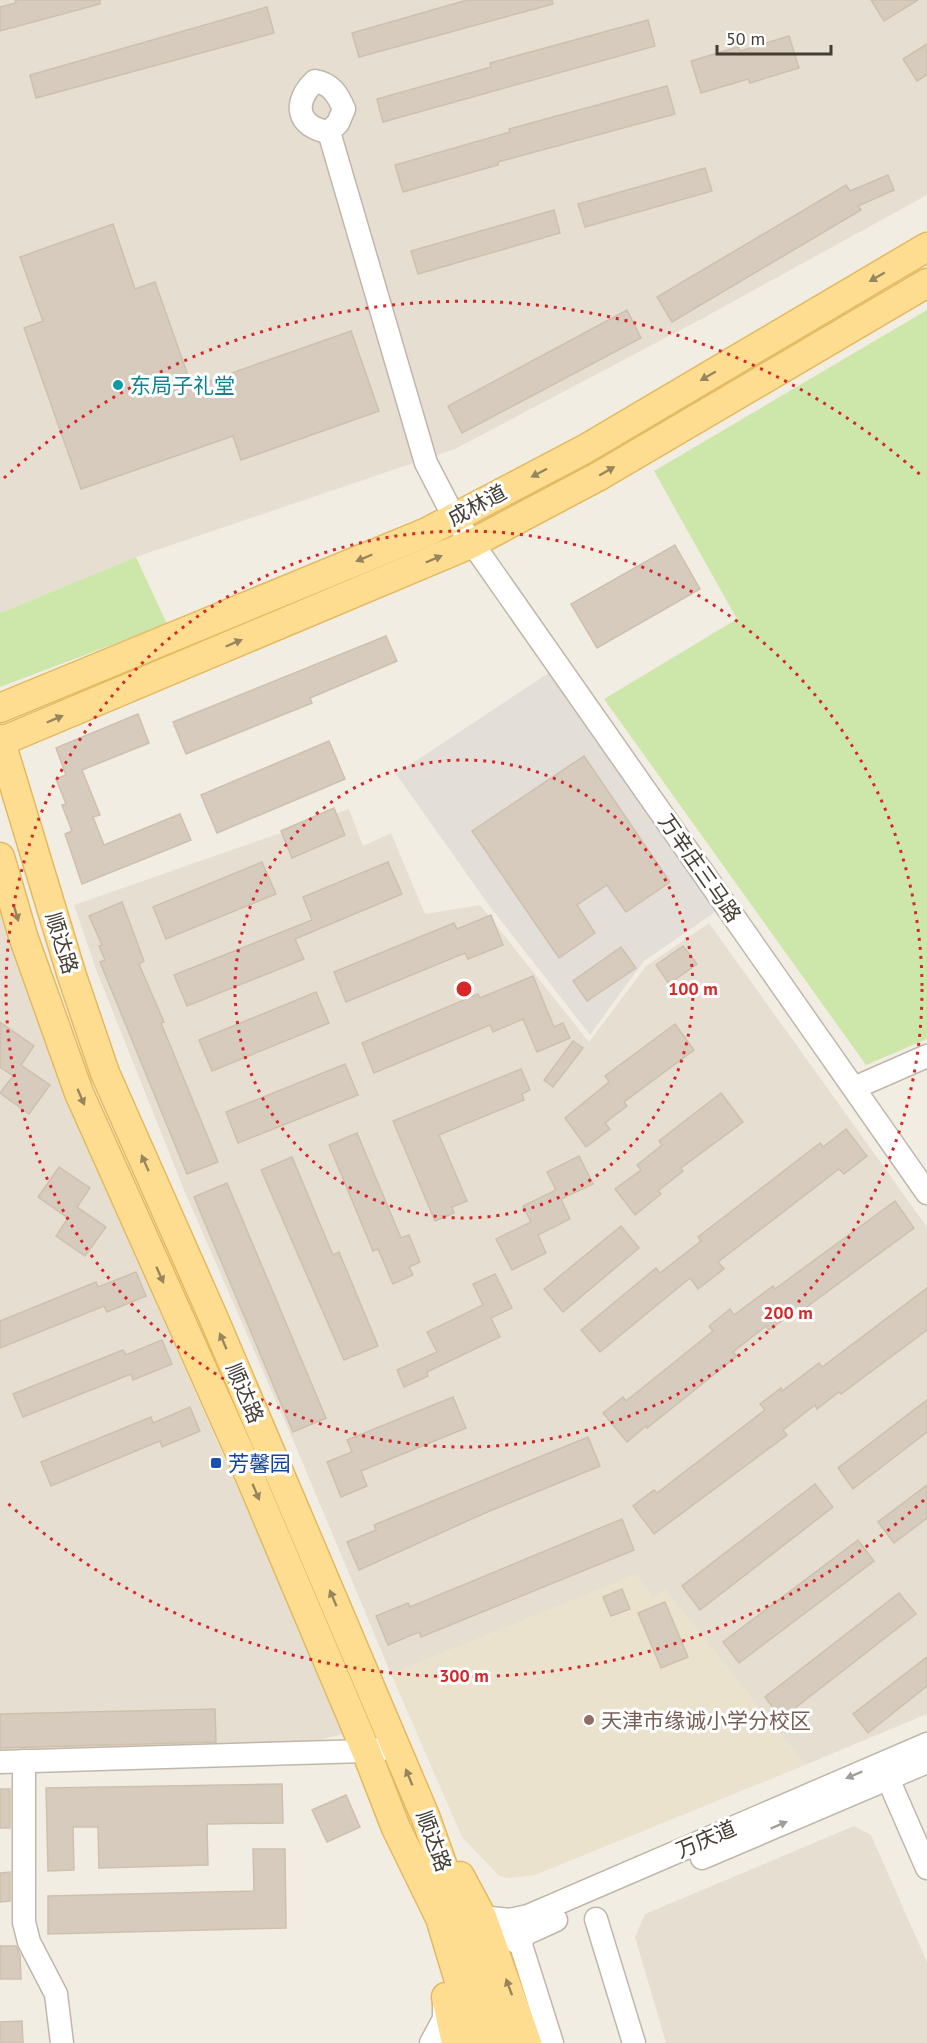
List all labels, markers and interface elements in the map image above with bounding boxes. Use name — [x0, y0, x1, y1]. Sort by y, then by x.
scale bar — [717, 18, 831, 56]
text: 50 m — [726, 27, 765, 50]
one-way arrow — [869, 272, 885, 283]
one-way arrow — [700, 371, 717, 381]
place label: 东局子礼堂 — [130, 372, 235, 399]
marker: 东局子礼堂 — [111, 378, 125, 392]
one-way arrow — [599, 466, 616, 476]
one-way arrow — [530, 468, 547, 478]
street label: 成林道 — [443, 478, 511, 532]
one-way arrow — [356, 554, 373, 563]
one-way arrow — [425, 554, 443, 564]
one-way arrow — [226, 638, 244, 648]
one-way arrow — [46, 714, 64, 724]
street label: 万辛庄三马路 — [653, 809, 747, 927]
one-way arrow — [12, 904, 21, 922]
street label: 顺达路 — [40, 909, 84, 977]
text: 100 m — [668, 977, 718, 1000]
centre of rings — [454, 979, 474, 999]
one-way arrow — [76, 1089, 86, 1107]
one-way arrow — [140, 1153, 150, 1171]
one-way arrow — [156, 1267, 165, 1284]
text: 200 m — [763, 1301, 813, 1324]
one-way arrow — [218, 1332, 228, 1350]
street label: 顺达路 — [220, 1359, 270, 1427]
place label: 芳馨园 — [228, 1450, 291, 1477]
marker: 芳馨园 — [209, 1456, 223, 1470]
one-way arrow — [252, 1483, 261, 1501]
one-way arrow — [328, 1588, 338, 1606]
text: 300 m — [439, 1664, 489, 1687]
place label: 天津市缘诚小学分校区 — [601, 1707, 811, 1734]
marker: 天津市缘诚小学分校区 — [582, 1713, 596, 1727]
one-way arrow — [404, 1768, 413, 1786]
one-way arrow — [845, 1771, 863, 1780]
street label: 顺达路 — [411, 1807, 457, 1875]
street label: 万庆道 — [672, 1814, 740, 1864]
one-way arrow — [771, 1820, 789, 1830]
one-way arrow — [503, 1978, 513, 1996]

